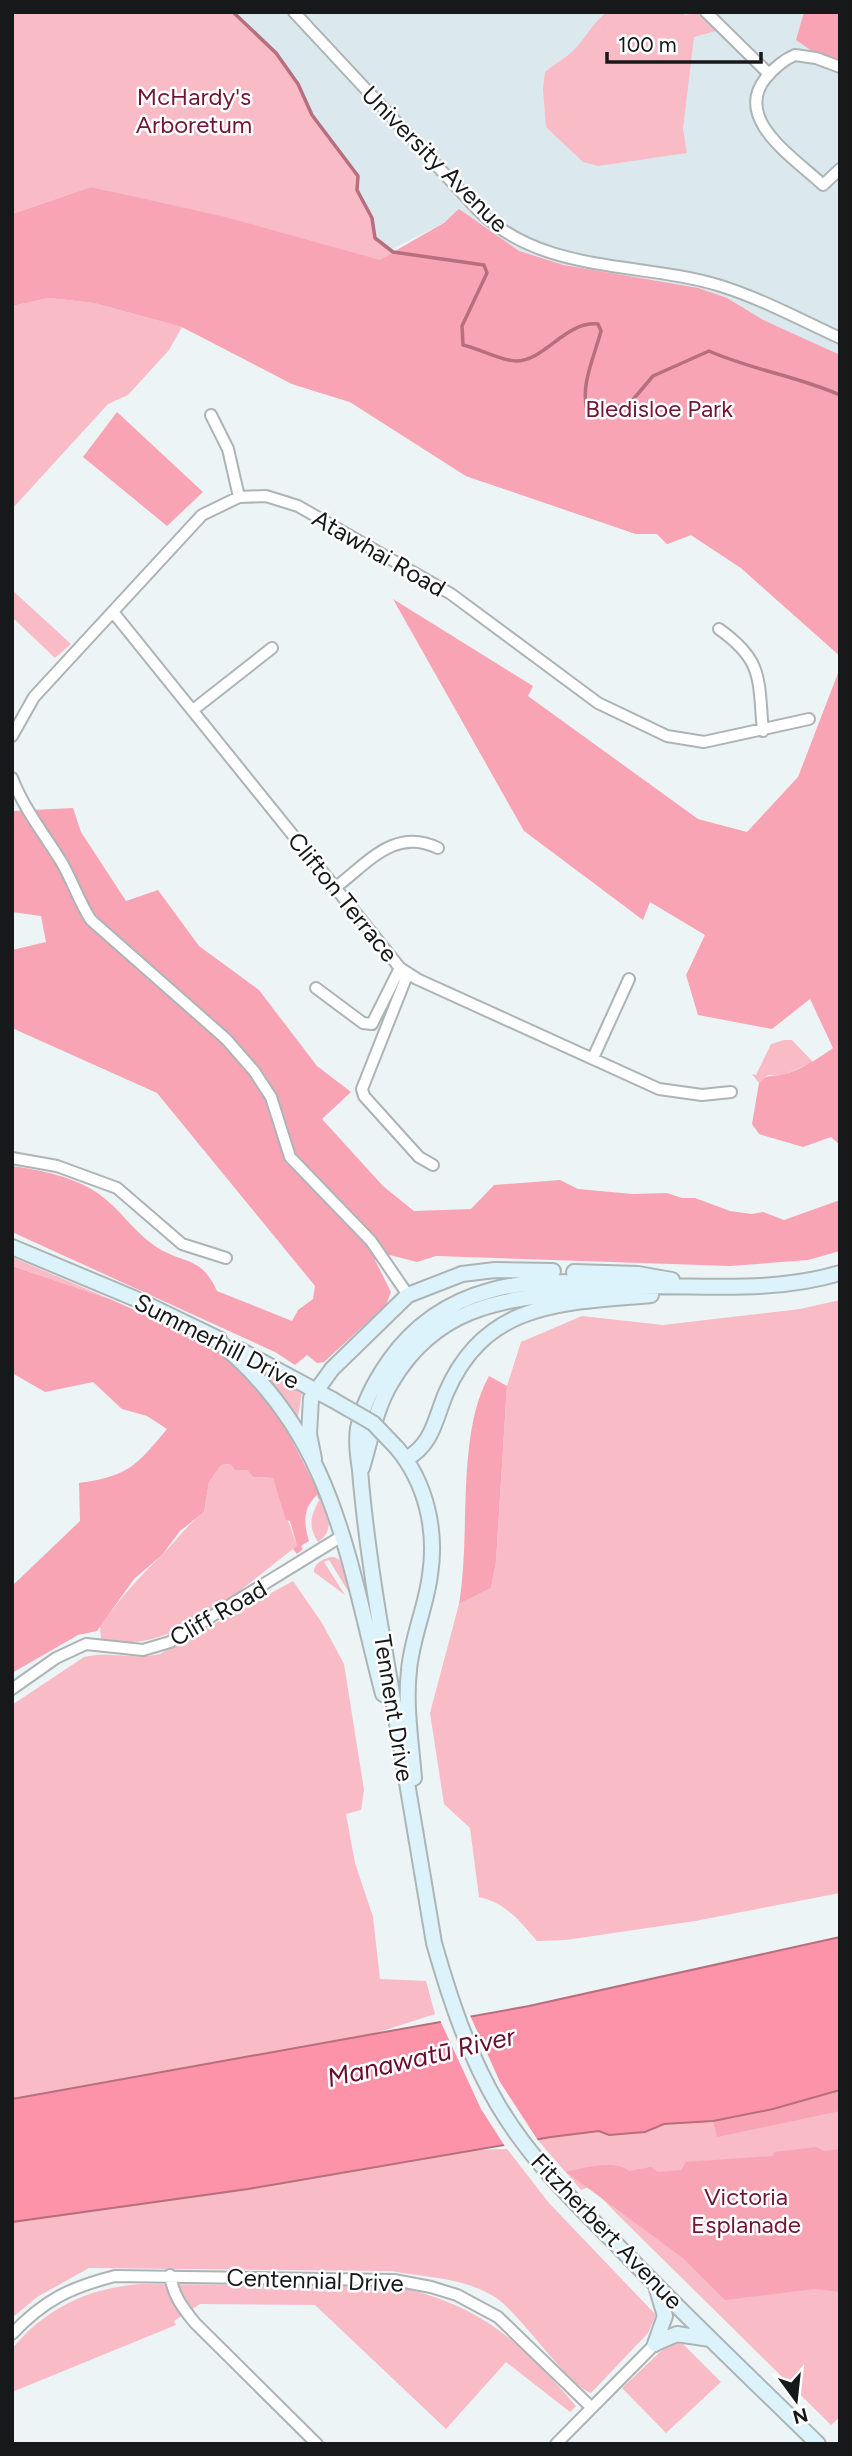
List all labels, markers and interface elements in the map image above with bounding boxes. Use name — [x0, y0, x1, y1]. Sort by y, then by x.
scale bar — [607, 21, 761, 65]
text: 100 m — [618, 32, 677, 57]
street label: University Avenue — [356, 80, 514, 238]
park label: McHardy's Arboretum — [136, 82, 252, 139]
park label: Bledisloe Park — [585, 394, 733, 423]
street label: Atawhai Road — [307, 503, 451, 603]
street label: Clifton Terrace — [282, 826, 404, 968]
street label: Summerhill Drive — [130, 1287, 304, 1395]
street label: Cliff Road — [164, 1574, 272, 1652]
street label: Tennent Drive — [368, 1632, 420, 1784]
water label: Manawatū River — [324, 2020, 519, 2094]
street label: Fitzherbert Avenue — [525, 2147, 689, 2315]
park label: Victoria Esplanade — [691, 2182, 801, 2239]
street label: Centennial Drive — [226, 2262, 404, 2298]
north arrow — [761, 2365, 831, 2435]
text: N — [790, 2403, 810, 2429]

